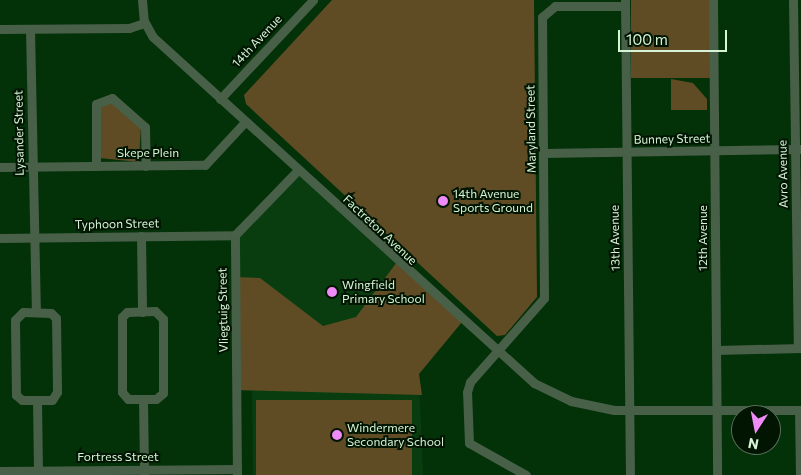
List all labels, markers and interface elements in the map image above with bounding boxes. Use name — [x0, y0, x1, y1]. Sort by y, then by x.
street label: 14th Avenue — [229, 12, 285, 70]
scale bar — [621, 20, 730, 52]
text: 100 m — [626, 30, 668, 48]
street label: Maryland Street — [523, 85, 539, 173]
street label: Lysander Street — [11, 90, 27, 176]
street label: Bunney Street — [633, 131, 711, 147]
street label: Avro Avenue — [775, 140, 791, 208]
street label: Skepe Plein — [117, 146, 179, 160]
place label: 14th Avenue Sports Ground — [453, 187, 533, 215]
street label: Factreton Avenue — [340, 192, 420, 268]
marker: 14th Avenue Sports Ground — [437, 195, 449, 207]
street label: 13th Avenue — [607, 205, 623, 271]
street label: 12th Avenue — [696, 205, 710, 271]
street label: Typhoon Street — [75, 216, 159, 232]
street label: Vliegtuig Street — [215, 268, 231, 352]
place label: Wingfield Primary School — [342, 278, 425, 306]
marker: Wingfield Primary School — [326, 286, 338, 298]
north arrow — [731, 405, 781, 455]
place label: Windermere Secondary School — [347, 421, 444, 449]
marker: Windermere Secondary School — [331, 429, 343, 441]
text: N — [746, 435, 760, 454]
street label: Fortress Street — [77, 450, 159, 464]

